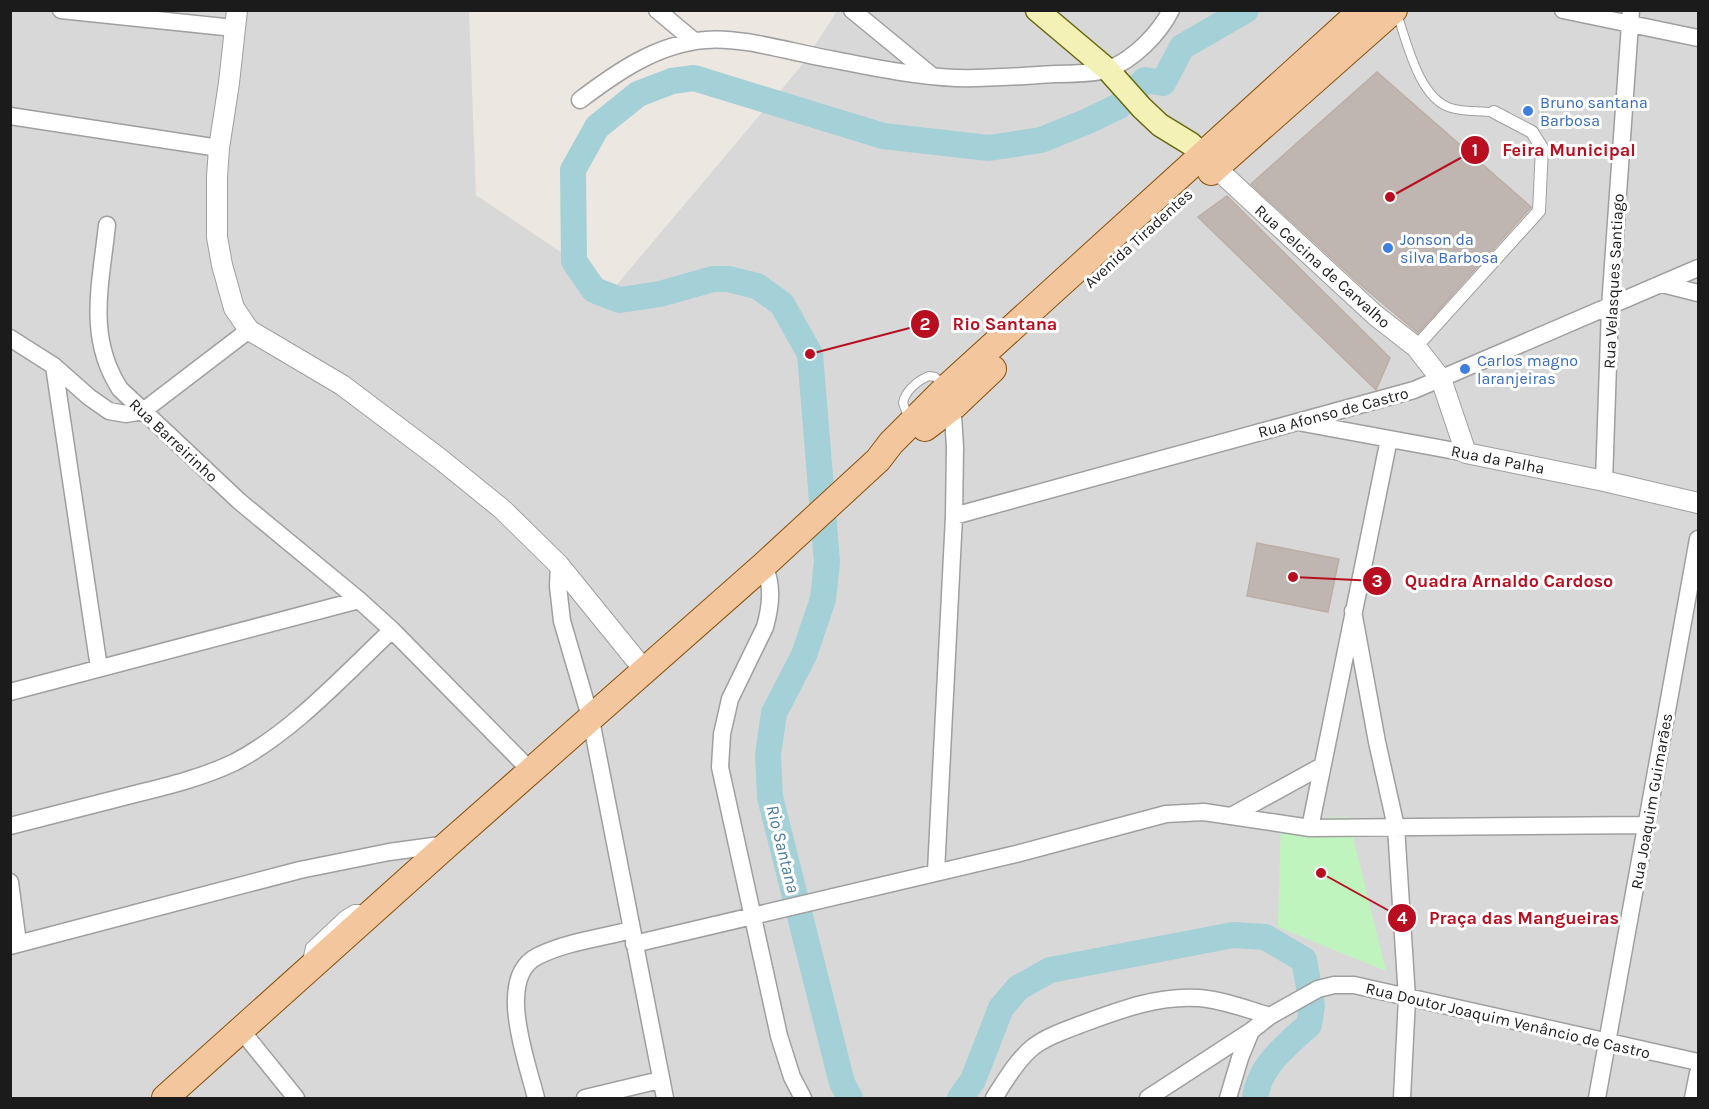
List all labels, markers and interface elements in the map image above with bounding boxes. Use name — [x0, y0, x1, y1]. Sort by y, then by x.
place label: Bruno santana Barbosa — [1540, 93, 1648, 130]
marker: Bruno santana Barbosa — [1521, 104, 1535, 118]
callout: Feira Municipal — [1460, 132, 1648, 168]
text: 1 — [1472, 139, 1478, 161]
text: Feira Municipal — [1502, 139, 1636, 161]
street label: Avenida Tiradentes — [1080, 185, 1196, 292]
street label: Rua Velasques Santiago — [1599, 193, 1628, 369]
street label: Rua Celcina de Carvalho — [1251, 201, 1394, 332]
place label: Jonson da silva Barbosa — [1400, 230, 1498, 267]
marker: Jonson da silva Barbosa — [1381, 241, 1395, 255]
callout: Rio Santana — [910, 306, 1069, 342]
text: 2 — [920, 313, 930, 335]
text: Rio Santana — [953, 313, 1057, 335]
place label: Carlos magno laranjeiras — [1477, 351, 1578, 388]
marker: Carlos magno laranjeiras — [1458, 362, 1472, 376]
street label: Rua Afonso de Castro — [1256, 383, 1410, 442]
street label: Rua Barreirinho — [125, 395, 222, 486]
street label: Rua da Palha — [1450, 441, 1546, 478]
callout: Quadra Arnaldo Cardoso — [1362, 563, 1625, 599]
text: 3 — [1371, 570, 1383, 592]
text: Quadra Arnaldo Cardoso — [1405, 570, 1613, 592]
street label: Rua Joaquim Guimarães — [1627, 712, 1676, 891]
water label: Rio Santana — [761, 803, 805, 895]
callout: Praça das Mangueiras — [1387, 900, 1631, 936]
text: 4 — [1397, 907, 1408, 929]
text: Praça das Mangueiras — [1429, 907, 1619, 929]
street label: Rua Doutor Joaquim Venâncio de Castro — [1364, 978, 1652, 1063]

